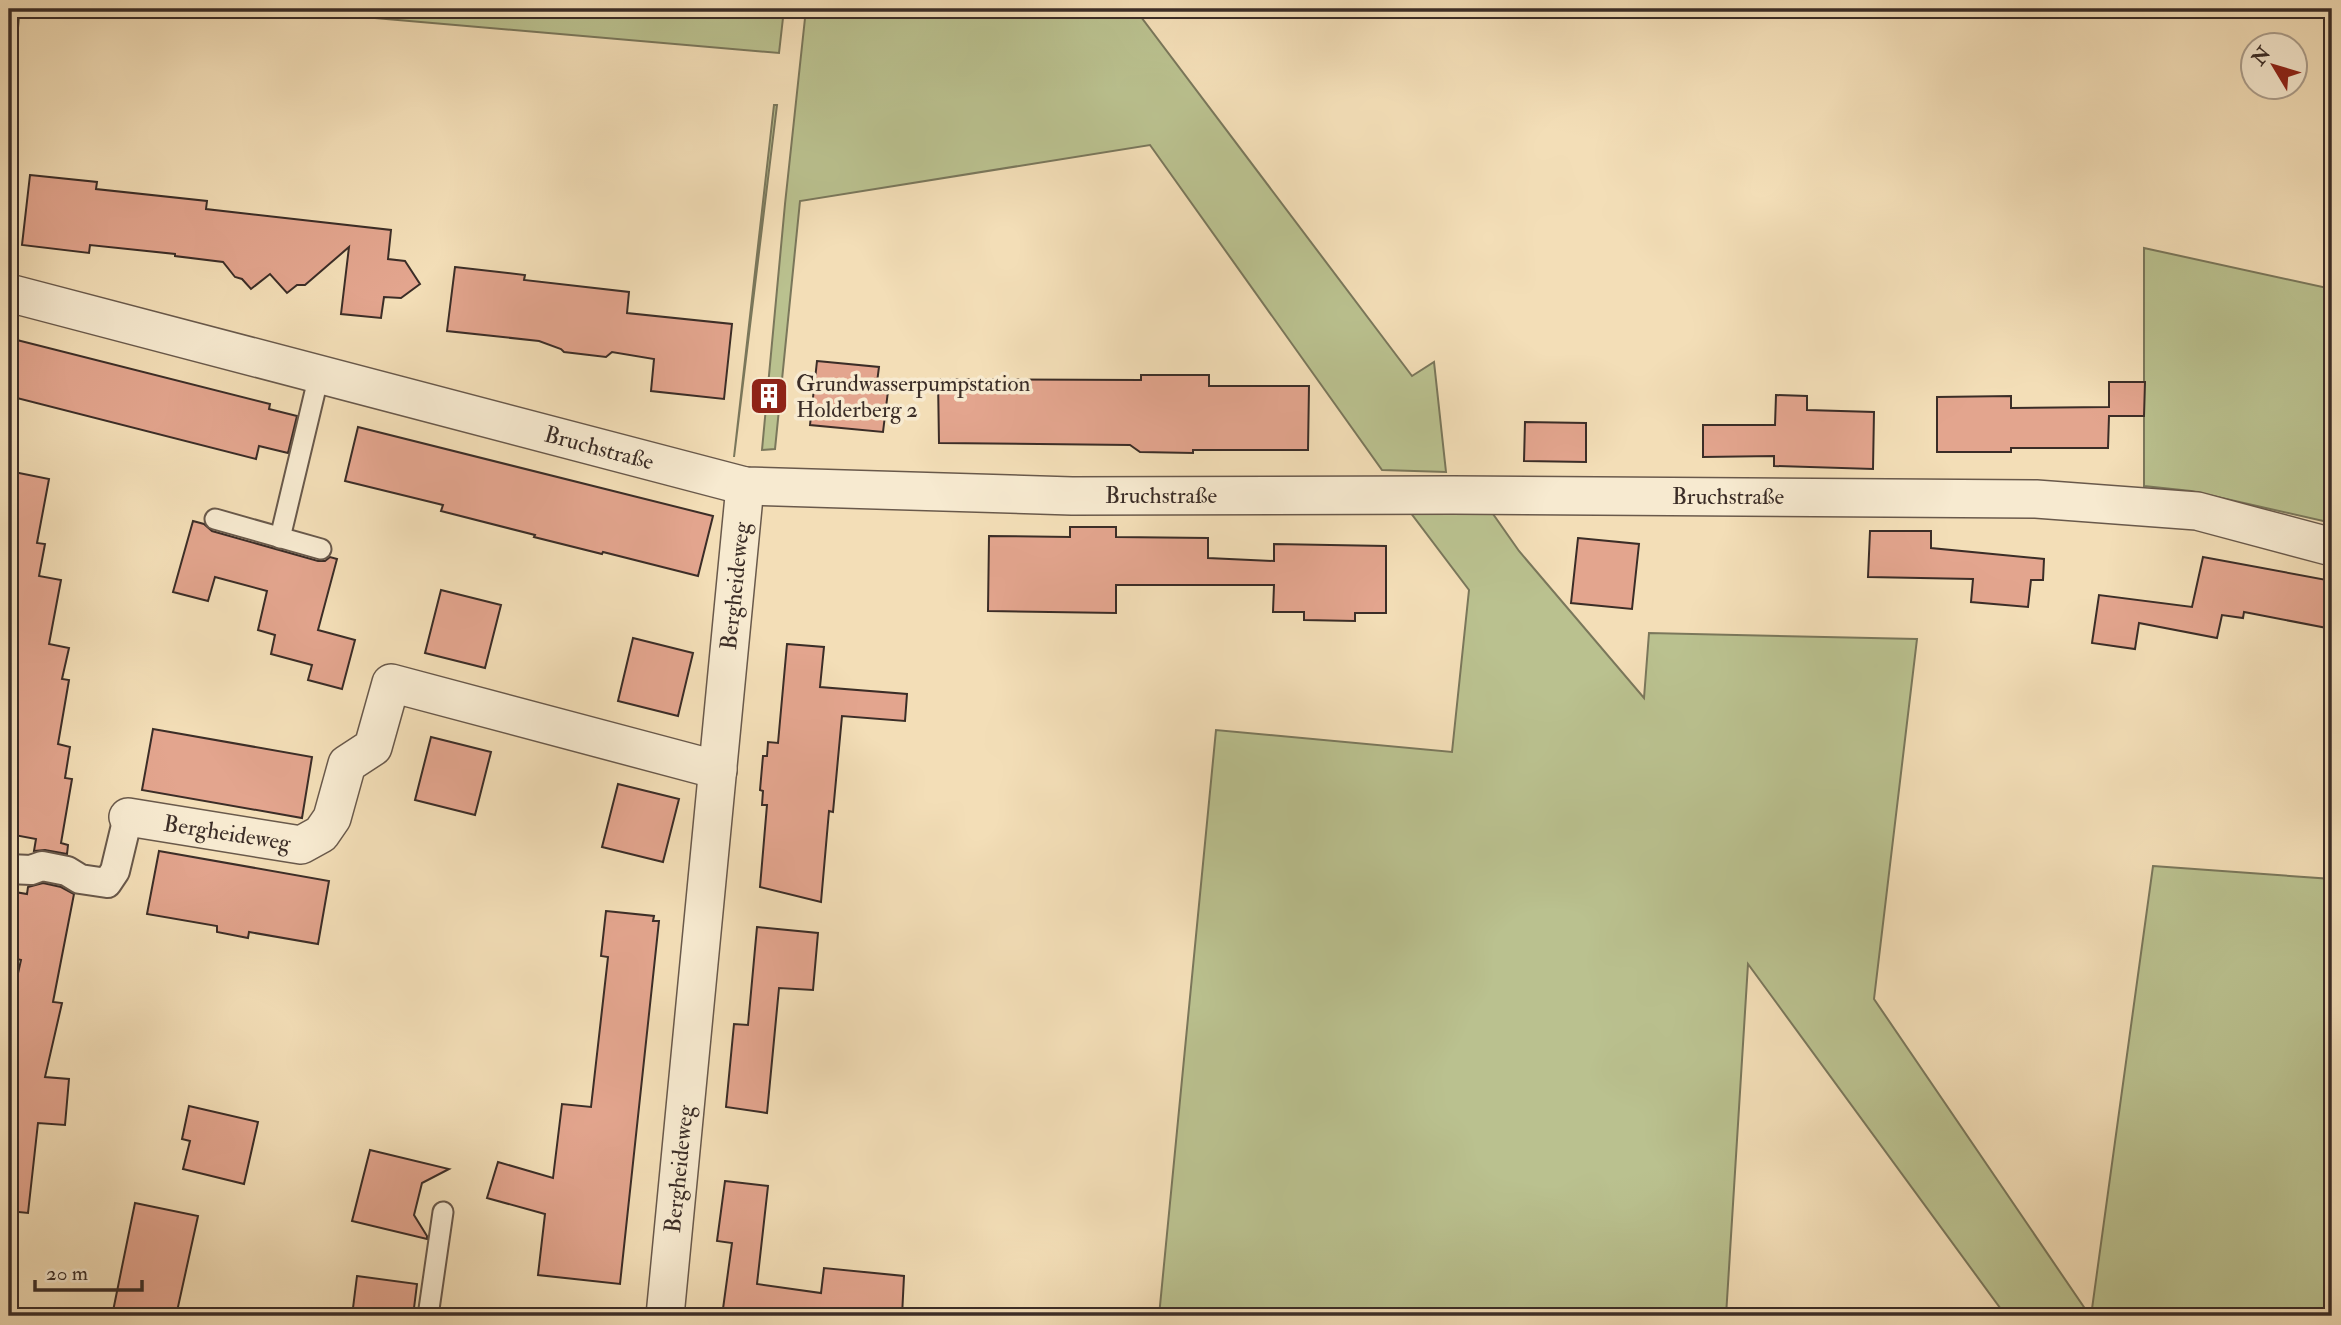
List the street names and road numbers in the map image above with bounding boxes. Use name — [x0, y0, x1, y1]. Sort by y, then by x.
street label: Bruchstraße — [541, 419, 657, 477]
street label: Bruchstraße — [1105, 481, 1217, 510]
street label: Bruchstraße — [1672, 482, 1784, 511]
street label: Bergheideweg — [714, 520, 756, 651]
street label: Bergheideweg — [161, 809, 293, 857]
street label: Bergheideweg — [658, 1103, 700, 1234]

